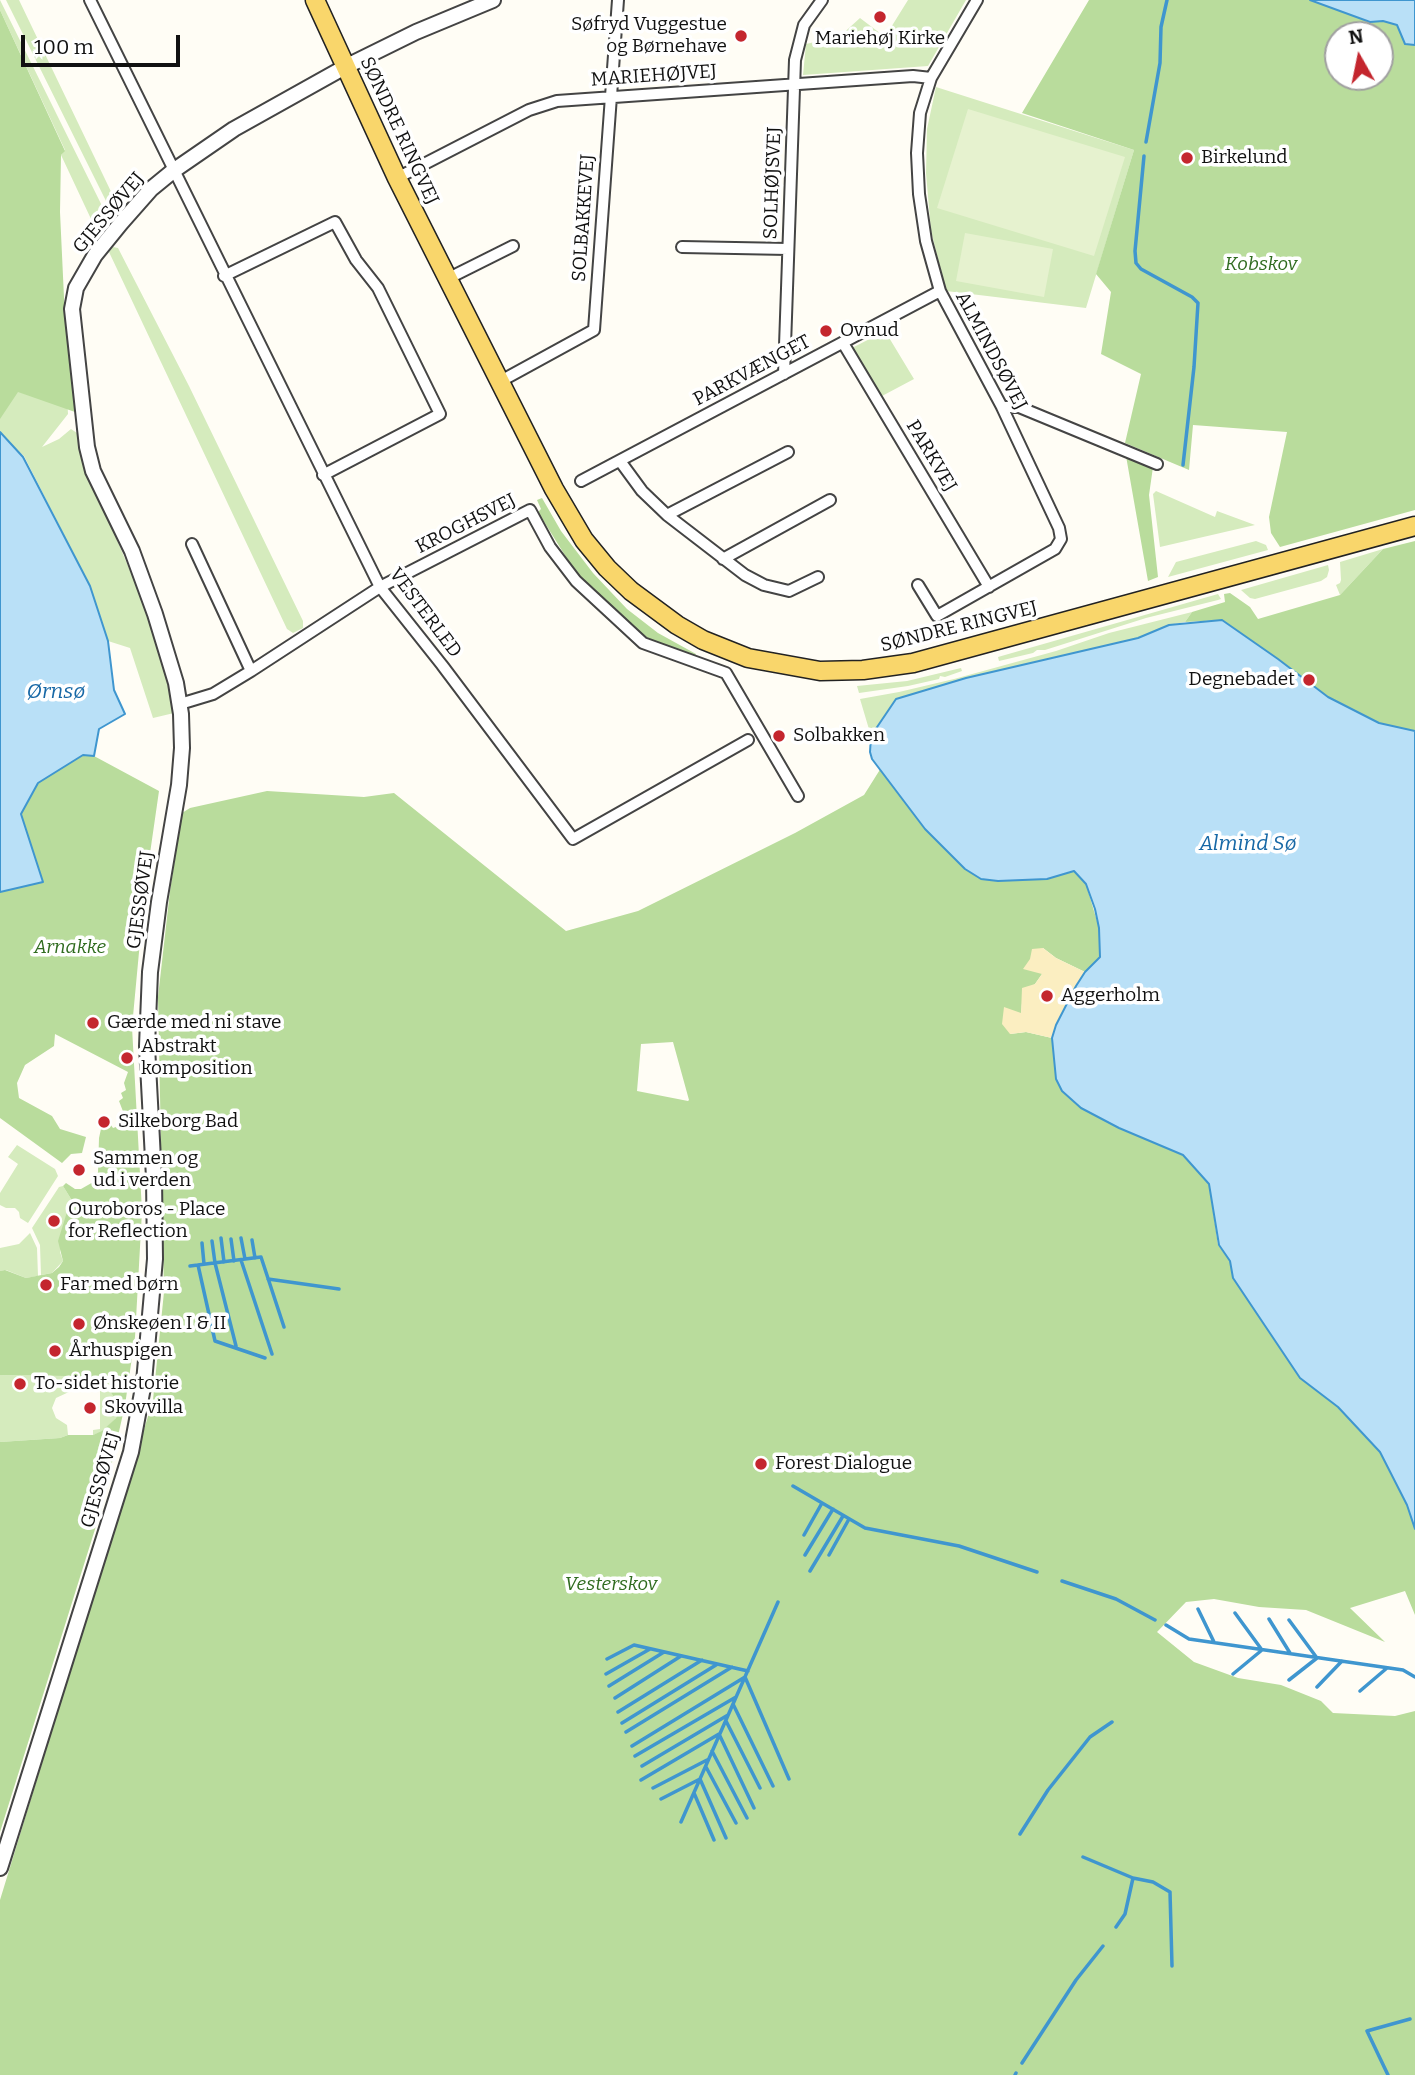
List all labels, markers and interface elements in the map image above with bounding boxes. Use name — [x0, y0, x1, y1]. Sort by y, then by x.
marker: Mariehøj Kirke — [872, 9, 888, 25]
place label: Søfryd Vuggestue og Børnehave — [571, 14, 727, 58]
scale bar — [24, 21, 184, 65]
north arrow — [1324, 21, 1394, 91]
text: N — [1347, 24, 1365, 49]
marker: Søfryd Vuggestue og Børnehave — [733, 28, 749, 44]
place label: Mariehøj Kirke — [815, 28, 945, 50]
text: 100 m — [34, 34, 94, 60]
street label: SØNDRE RINGVEJ — [355, 53, 443, 209]
street label: MARIEHØJVEJ — [590, 60, 718, 92]
street label: SOLHØJSVEJ — [760, 126, 786, 240]
place label: Birkelund — [1201, 147, 1288, 169]
marker: Birkelund — [1179, 150, 1195, 166]
street label: SOLBAKKEVEJ — [568, 153, 600, 283]
street label: GJESSØVEJ — [69, 168, 149, 258]
park label: Kobskov — [1225, 254, 1297, 276]
street label: ALMINDSØVEJ — [950, 288, 1032, 414]
place label: Ovnud — [840, 320, 899, 342]
marker: Ovnud — [818, 323, 834, 339]
street label: PARKVÆNGET — [690, 331, 814, 411]
street label: PARKVEJ — [901, 416, 961, 496]
street label: KROGHSVEJ — [412, 489, 520, 559]
street label: VESTERLED — [384, 564, 466, 662]
street label: SØNDRE RINGVEJ — [878, 597, 1040, 657]
place label: Degnebadet — [1188, 669, 1295, 691]
marker: Degnebadet — [1301, 672, 1317, 688]
water label: Ørnsø — [27, 679, 85, 705]
place label: Solbakken — [793, 725, 885, 747]
marker: Solbakken — [771, 728, 787, 744]
water label: Almind Sø — [1199, 831, 1297, 857]
street label: GJESSØVEJ — [123, 850, 159, 950]
park label: Arnakke — [34, 937, 106, 959]
place label: Aggerholm — [1061, 985, 1160, 1007]
marker: Aggerholm — [1039, 988, 1055, 1004]
place label: Gærde med ni stave — [107, 1012, 281, 1034]
marker: Gærde med ni stave — [85, 1015, 101, 1031]
place label: Abstrakt komposition — [141, 1036, 253, 1080]
marker: Abstrakt komposition — [119, 1050, 135, 1066]
place label: Silkeborg Bad — [118, 1111, 238, 1133]
marker: Silkeborg Bad — [96, 1114, 112, 1130]
place label: Sammen og ud i verden — [93, 1148, 198, 1192]
marker: Sammen og ud i verden — [71, 1162, 87, 1178]
place label: Ouroboros - Place for Reflection — [68, 1199, 225, 1243]
marker: Ouroboros - Place for Reflection — [46, 1213, 62, 1229]
place label: Far med børn — [60, 1274, 178, 1296]
marker: Far med børn — [38, 1277, 54, 1293]
place label: Ønskeøen I & II — [93, 1313, 226, 1335]
marker: Ønskeøen I & II — [71, 1316, 87, 1332]
place label: Århuspigen — [69, 1340, 173, 1362]
marker: Århuspigen — [47, 1343, 63, 1359]
place label: To-sidet historie — [34, 1373, 179, 1395]
marker: To-sidet historie — [12, 1376, 28, 1392]
place label: Skovvilla — [104, 1397, 183, 1419]
marker: Skovvilla — [82, 1400, 98, 1416]
street label: GJESSØVEJ — [76, 1429, 126, 1531]
place label: Forest Dialogue — [775, 1453, 912, 1475]
marker: Forest Dialogue — [753, 1456, 769, 1472]
park label: Vesterskov — [565, 1574, 657, 1596]

